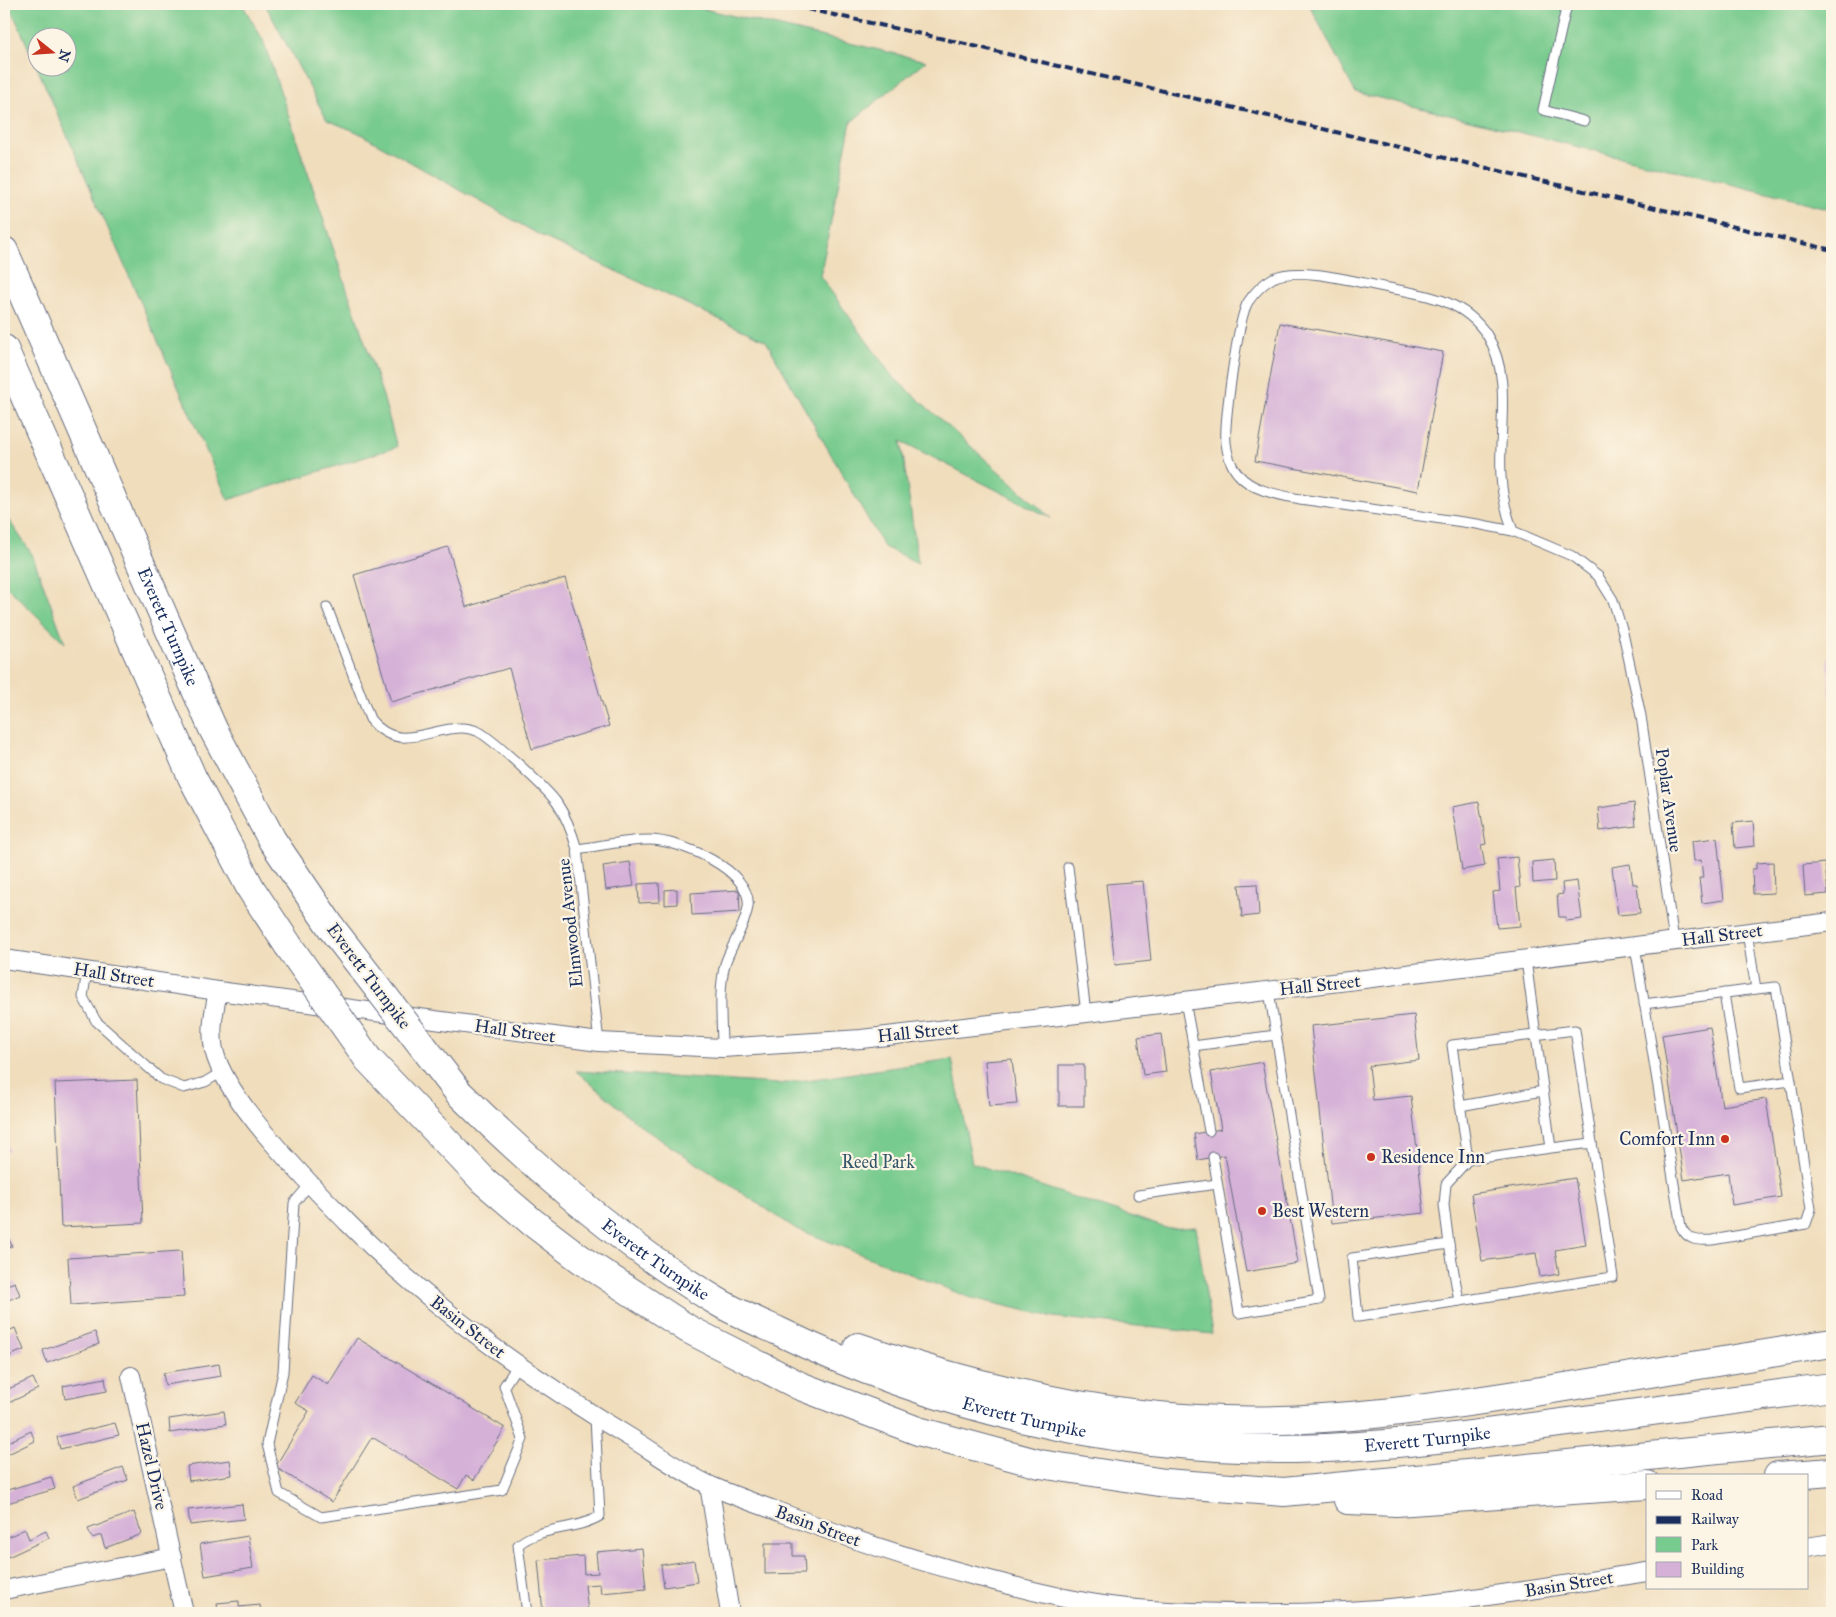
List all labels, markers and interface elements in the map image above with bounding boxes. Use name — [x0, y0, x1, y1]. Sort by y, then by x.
north arrow — [28, 28, 78, 78]
text: N — [54, 47, 74, 64]
street label: Everett Turnpike — [133, 564, 204, 689]
street label: Poplar Avenue — [1651, 746, 1687, 854]
street label: Elmwood Avenue — [552, 857, 588, 989]
street label: Everett Turnpike — [322, 919, 416, 1033]
street label: Hall Street — [1680, 919, 1764, 951]
street label: Hall Street — [72, 958, 157, 992]
street label: Hall Street — [1278, 970, 1362, 1000]
street label: Hall Street — [473, 1014, 558, 1048]
street label: Hall Street — [876, 1017, 960, 1047]
place label: Comfort Inn — [1619, 1128, 1715, 1150]
marker: Comfort Inn — [1719, 1133, 1731, 1145]
place label: Residence Inn — [1381, 1146, 1485, 1168]
park label: Reed Park — [841, 1151, 915, 1173]
marker: Residence Inn — [1365, 1151, 1377, 1163]
place label: Best Western — [1272, 1200, 1369, 1222]
marker: Best Western — [1256, 1205, 1268, 1217]
street label: Everett Turnpike — [597, 1214, 714, 1305]
street label: Basin Street — [426, 1291, 510, 1364]
street label: Everett Turnpike — [960, 1392, 1088, 1442]
street label: Hazel Drive — [131, 1420, 173, 1512]
street label: Everett Turnpike — [1363, 1421, 1492, 1457]
legend — [1646, 1474, 1808, 1590]
text: Road — [1691, 1486, 1723, 1504]
street label: Basin Street — [772, 1500, 864, 1552]
text: Railway — [1691, 1510, 1740, 1528]
text: Park — [1691, 1536, 1718, 1554]
text: Building — [1691, 1560, 1745, 1578]
street label: Basin Street — [1523, 1566, 1615, 1602]

